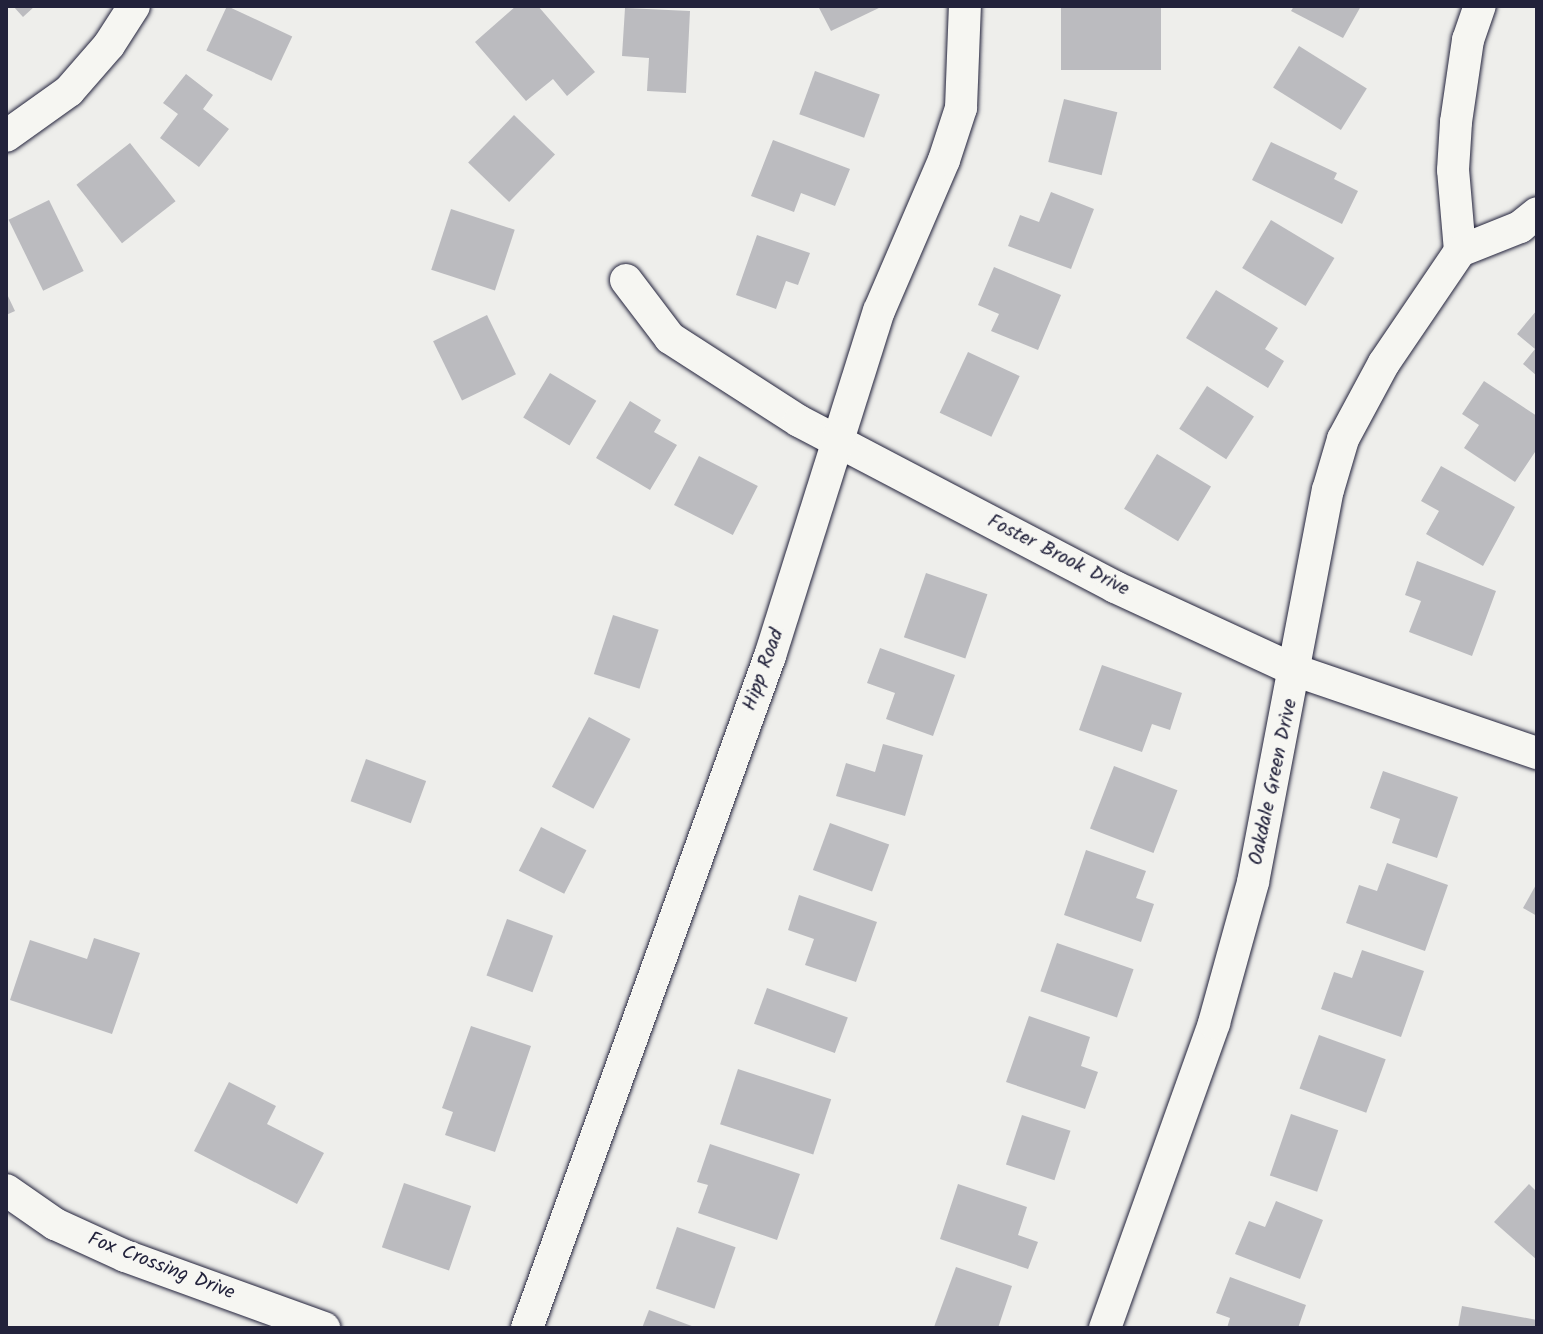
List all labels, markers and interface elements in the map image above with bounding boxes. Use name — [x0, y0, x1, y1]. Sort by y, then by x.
street label: Foster Brook Drive — [983, 510, 1133, 602]
street label: Hipp Road — [738, 626, 790, 714]
street label: Oakdale Green Drive — [1245, 697, 1303, 867]
street label: Fox Crossing Drive — [84, 1228, 238, 1306]

